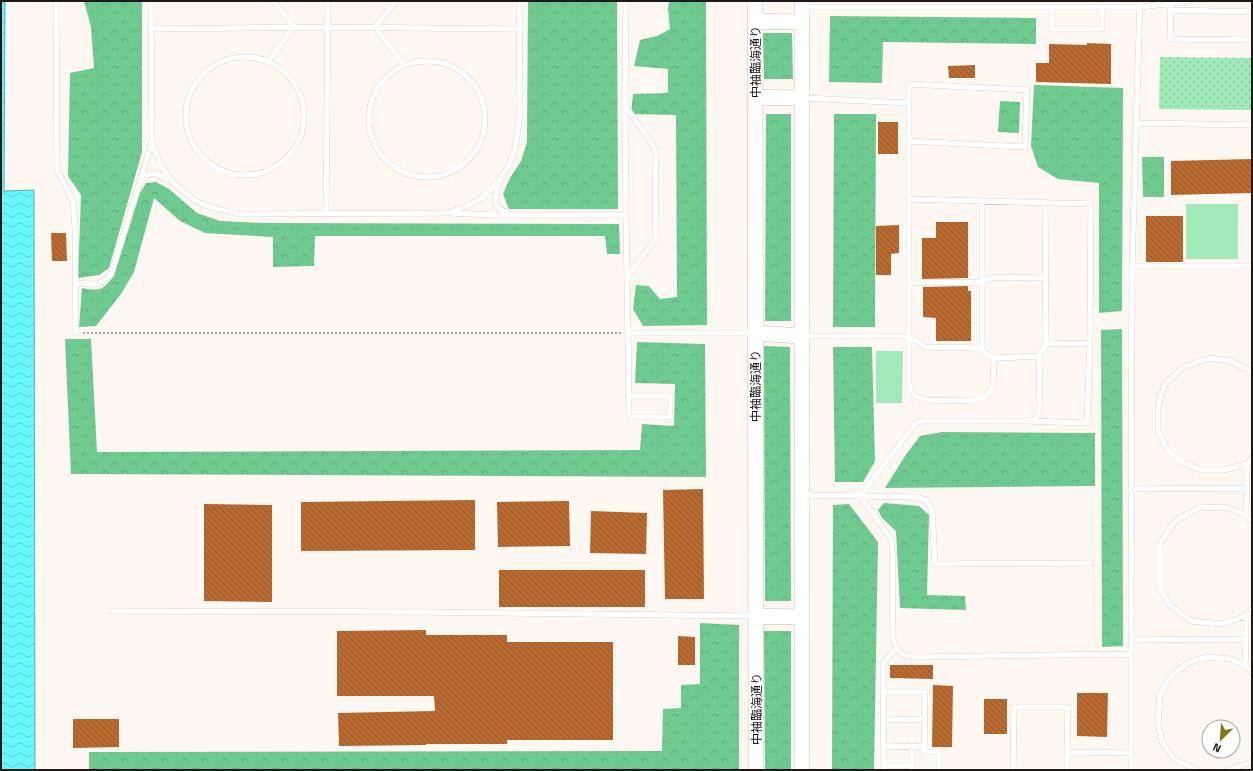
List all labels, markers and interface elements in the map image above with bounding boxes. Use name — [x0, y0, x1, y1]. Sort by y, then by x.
street label: 中袖臨海通り — [746, 26, 765, 98]
street label: 中袖臨海通り — [746, 350, 765, 422]
street label: 中袖臨海通り — [747, 673, 766, 745]
north arrow — [1201, 719, 1241, 759]
text: N — [1210, 739, 1224, 757]

